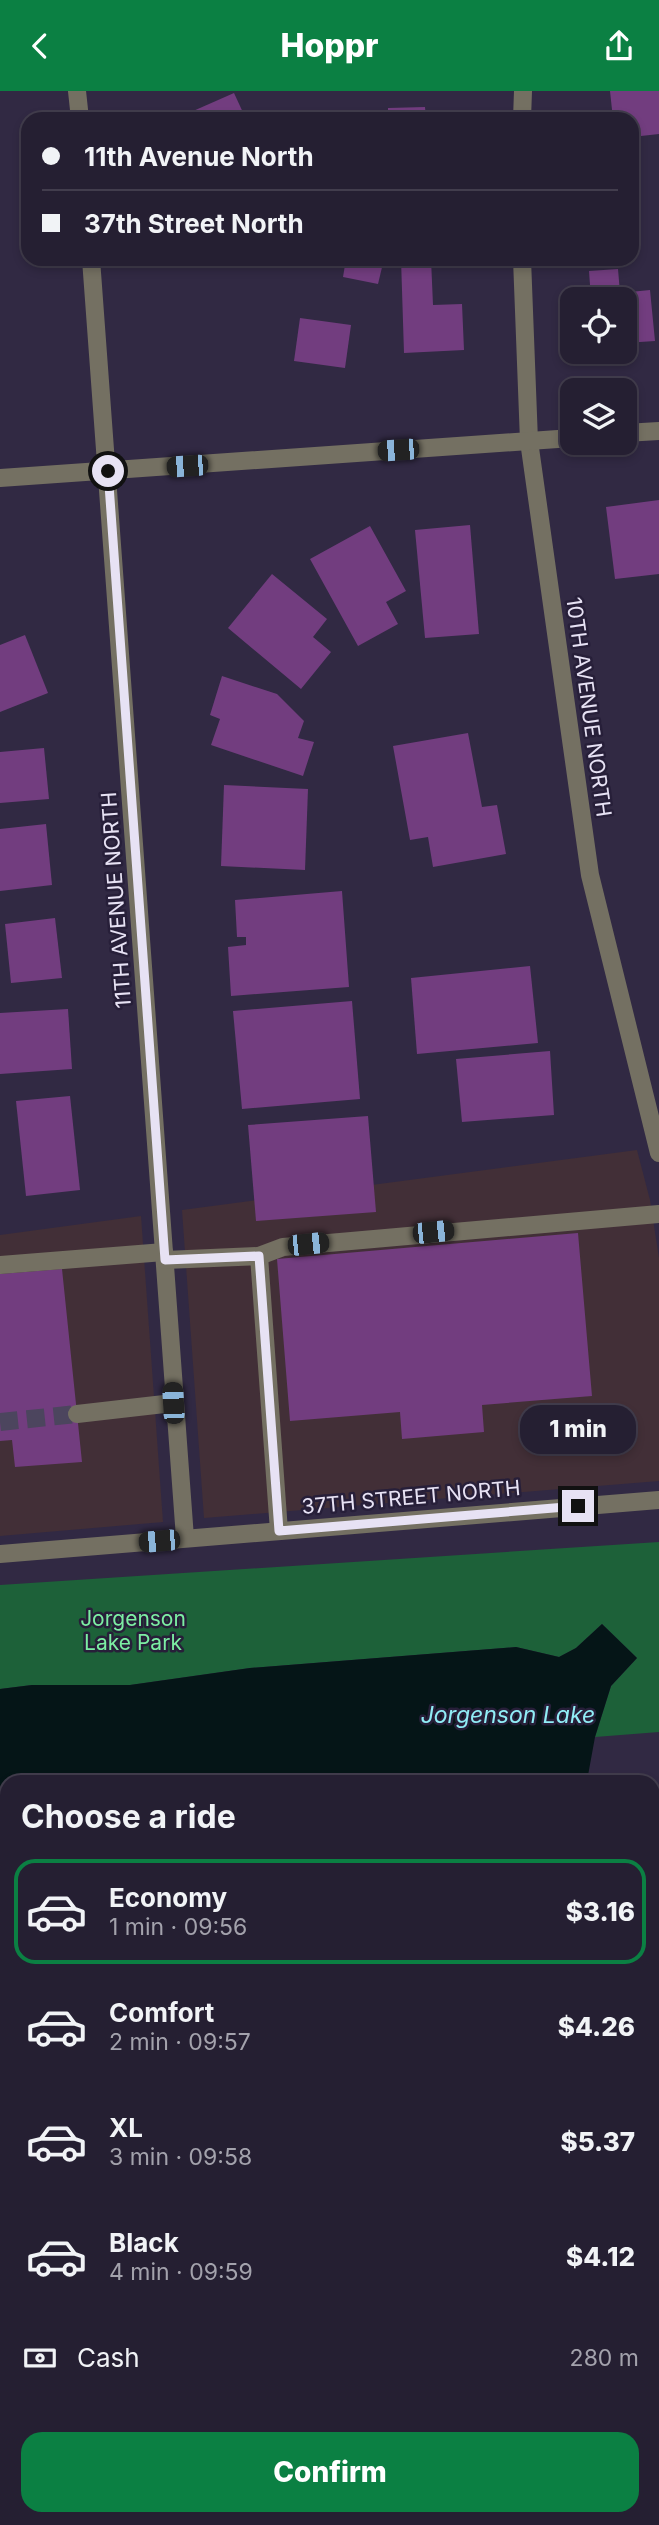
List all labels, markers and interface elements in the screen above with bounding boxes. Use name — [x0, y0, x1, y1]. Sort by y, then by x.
text: Hoppr — [280, 26, 379, 65]
icon: back — [21, 27, 59, 65]
icon: share — [600, 27, 638, 65]
text: 11th Avenue North — [84, 141, 314, 172]
text: 37th Street North — [84, 208, 304, 239]
map controls — [560, 287, 637, 455]
button: locate — [560, 287, 637, 364]
button: layers — [560, 378, 637, 455]
car — [377, 438, 420, 462]
car — [166, 454, 209, 478]
route start — [92, 455, 124, 487]
street label: 10TH AVENUE NORTH — [561, 596, 617, 818]
street label: 11TH AVENUE NORTH — [96, 791, 136, 1009]
car — [412, 1219, 455, 1245]
car — [287, 1231, 330, 1257]
car — [162, 1381, 185, 1425]
callout: 1 min — [520, 1405, 636, 1453]
text: 1 min — [549, 1415, 607, 1443]
street label: 37TH STREET NORTH — [300, 1475, 522, 1519]
route end — [562, 1490, 594, 1522]
car — [138, 1529, 181, 1553]
park label: Jorgenson Lake Park — [80, 1606, 186, 1655]
water label: Jorgenson Lake — [421, 1701, 595, 1729]
text: Choose a ride — [21, 1797, 236, 1836]
icon: car — [25, 1880, 88, 1943]
text: Economy — [109, 1882, 227, 1913]
text: $3.16 — [566, 1896, 635, 1927]
text: 1 min · 09:56 — [109, 1913, 247, 1941]
icon: car — [25, 1995, 88, 2058]
text: Comfort — [109, 1997, 214, 2028]
text: $4.26 — [558, 2011, 635, 2042]
text: 2 min · 09:57 — [109, 2028, 251, 2056]
icon: car — [25, 2110, 88, 2173]
text: XL — [109, 2112, 143, 2143]
text: $5.37 — [560, 2126, 635, 2157]
text: 3 min · 09:58 — [109, 2143, 252, 2171]
icon: car — [25, 2225, 88, 2288]
text: Black — [109, 2227, 179, 2258]
text: $4.12 — [566, 2241, 635, 2272]
text: 4 min · 09:59 — [109, 2258, 253, 2286]
icon: cash — [21, 2339, 59, 2377]
text: Cash — [77, 2342, 140, 2373]
text: 280 m — [570, 2344, 639, 2372]
button: Confirm — [21, 2432, 639, 2512]

